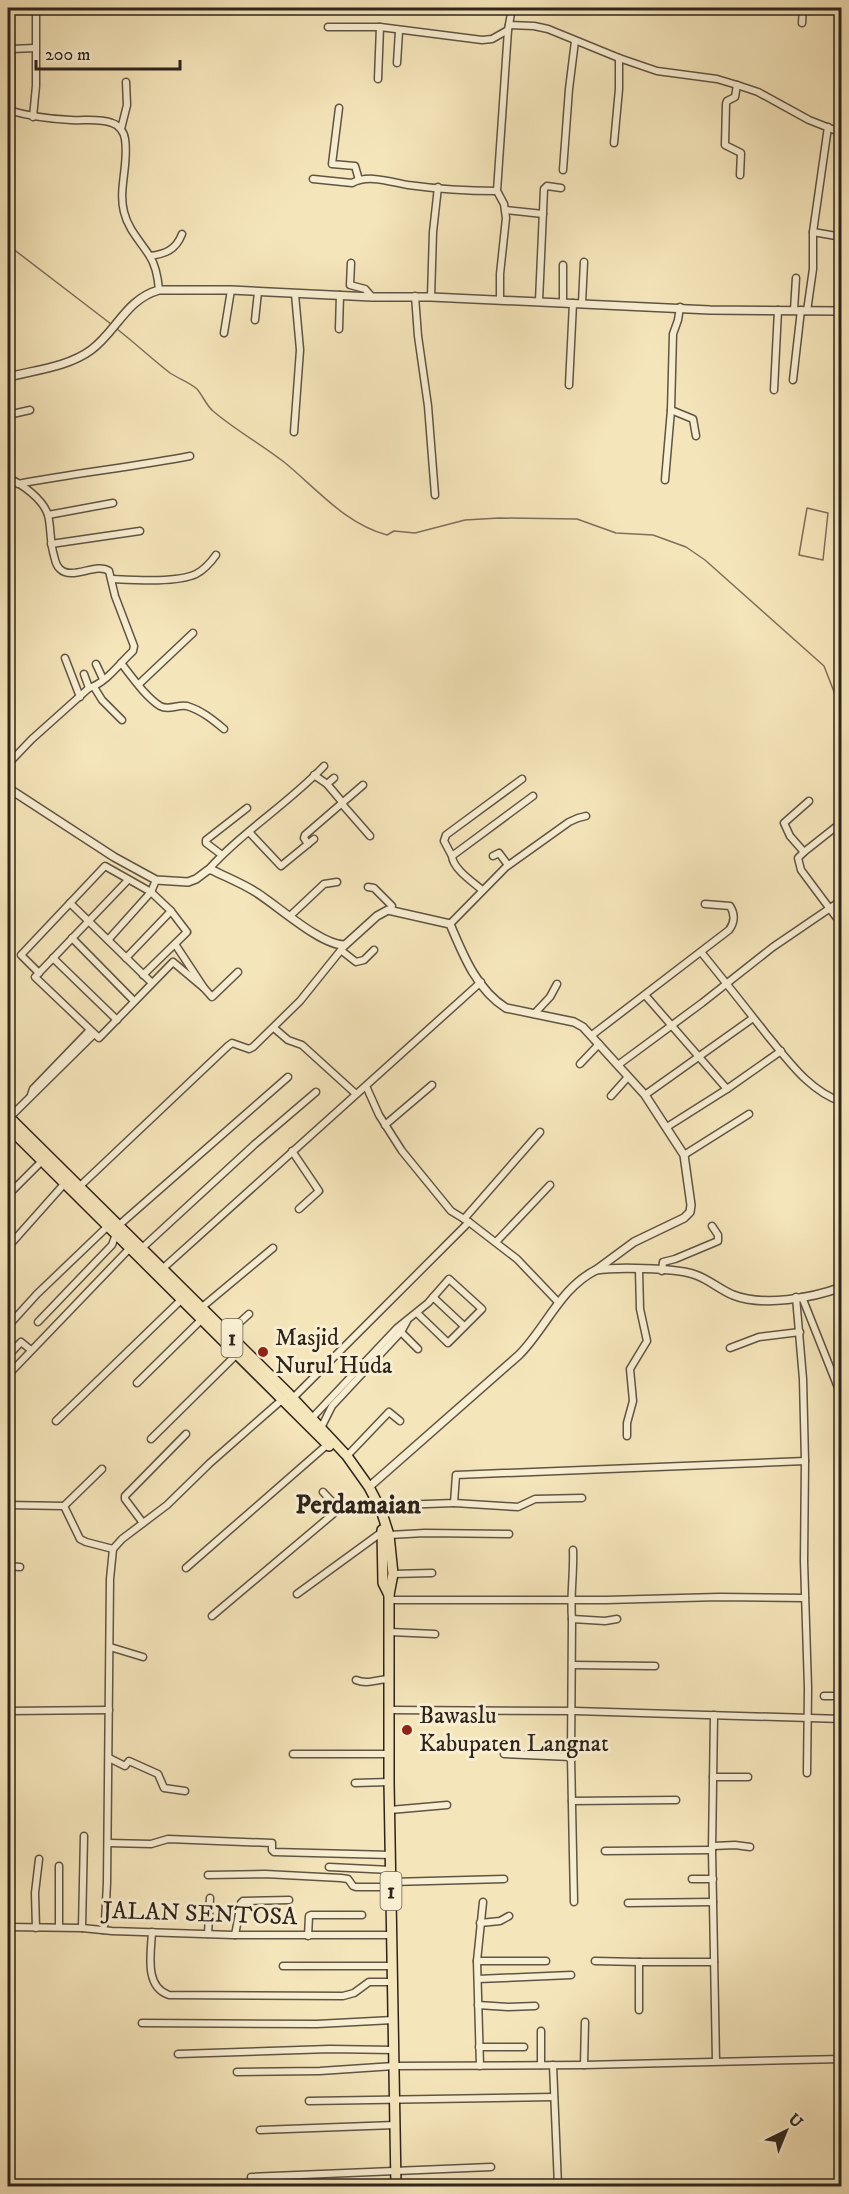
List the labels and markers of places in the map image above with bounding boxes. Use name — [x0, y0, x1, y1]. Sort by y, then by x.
place label: Masjid Nurul Huda — [275, 1323, 393, 1381]
marker: Masjid Nurul Huda — [256, 1345, 270, 1359]
place label: Bawaslu Kabupaten Langnat — [419, 1701, 609, 1759]
marker: Bawaslu Kabupaten Langnat — [400, 1723, 414, 1737]

